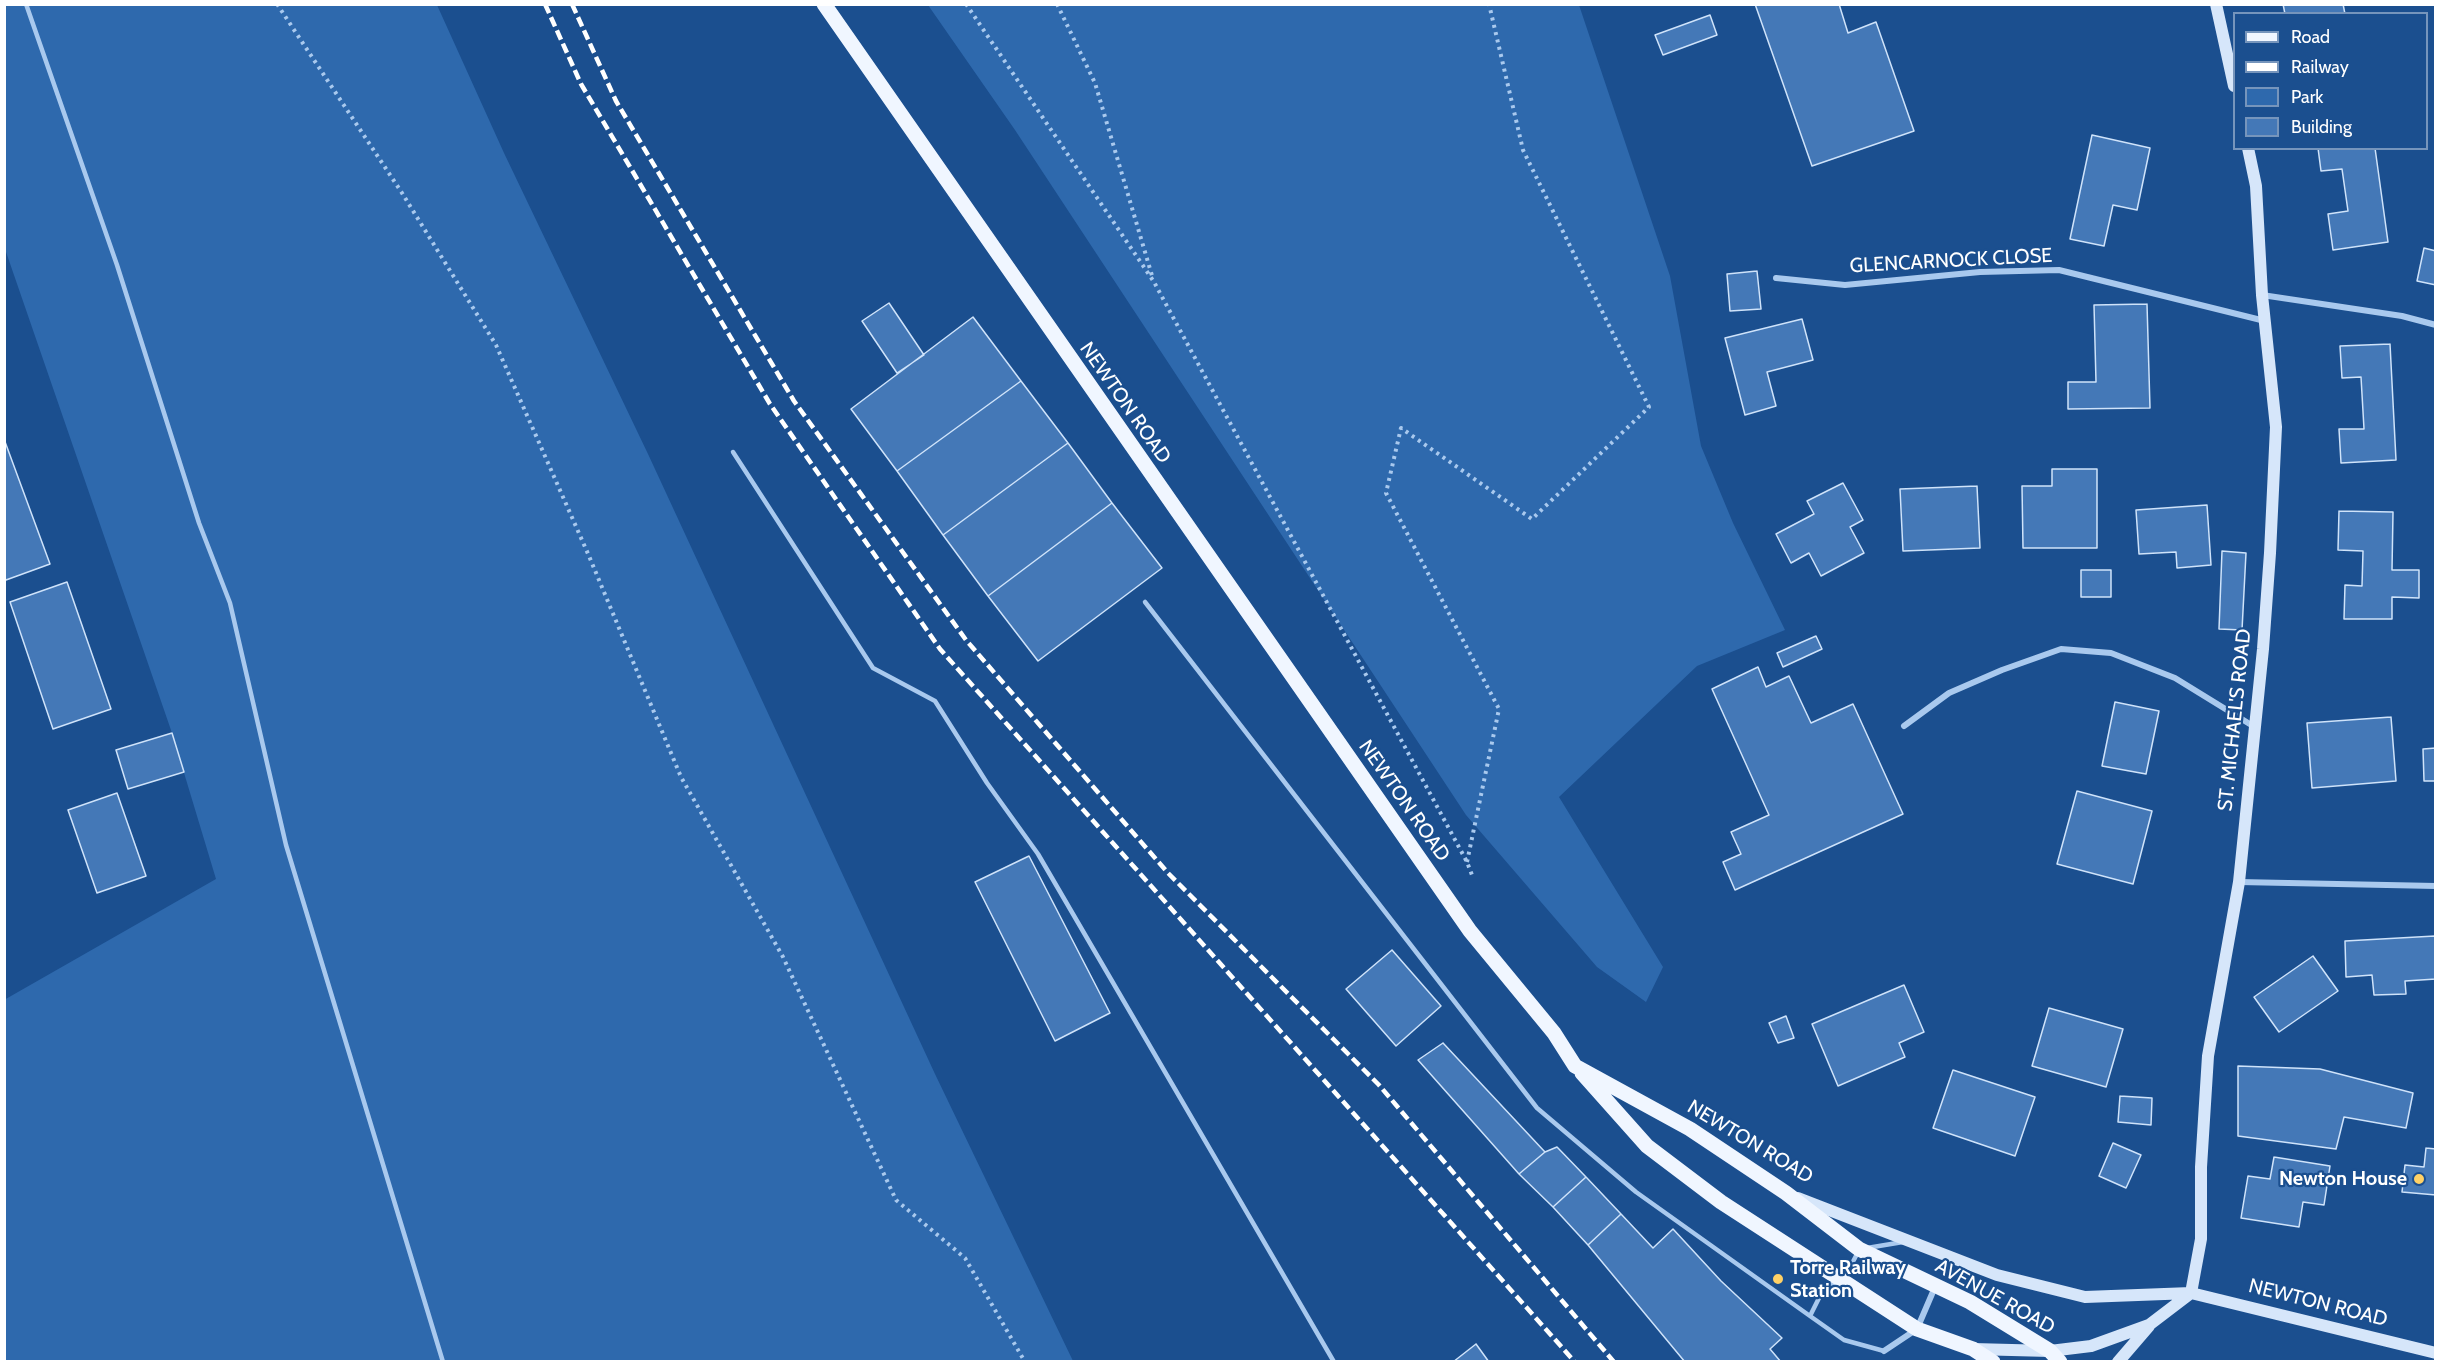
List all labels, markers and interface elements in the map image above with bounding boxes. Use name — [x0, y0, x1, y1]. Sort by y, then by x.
legend — [2233, 12, 2428, 150]
text: Road — [2291, 26, 2330, 48]
text: Railway — [2291, 56, 2349, 78]
text: Park — [2291, 86, 2323, 108]
text: Building — [2291, 116, 2352, 138]
street label: GLENCARNOCK CLOSE — [1849, 244, 2053, 278]
street label: NEWTON ROAD — [1074, 338, 1176, 468]
street label: ST. MICHAEL'S ROAD — [2213, 628, 2257, 812]
street label: NEWTON ROAD — [1353, 736, 1455, 866]
street label: NEWTON ROAD — [1683, 1095, 1817, 1189]
place label: Newton House — [2279, 1167, 2407, 1191]
marker: Newton House — [2412, 1172, 2426, 1186]
street label: AVENUE ROAD — [1931, 1254, 2059, 1340]
place label: Torre Railway Station — [1790, 1256, 1906, 1303]
marker: Torre Railway Station — [1771, 1272, 1785, 1286]
street label: NEWTON ROAD — [2246, 1274, 2390, 1332]

